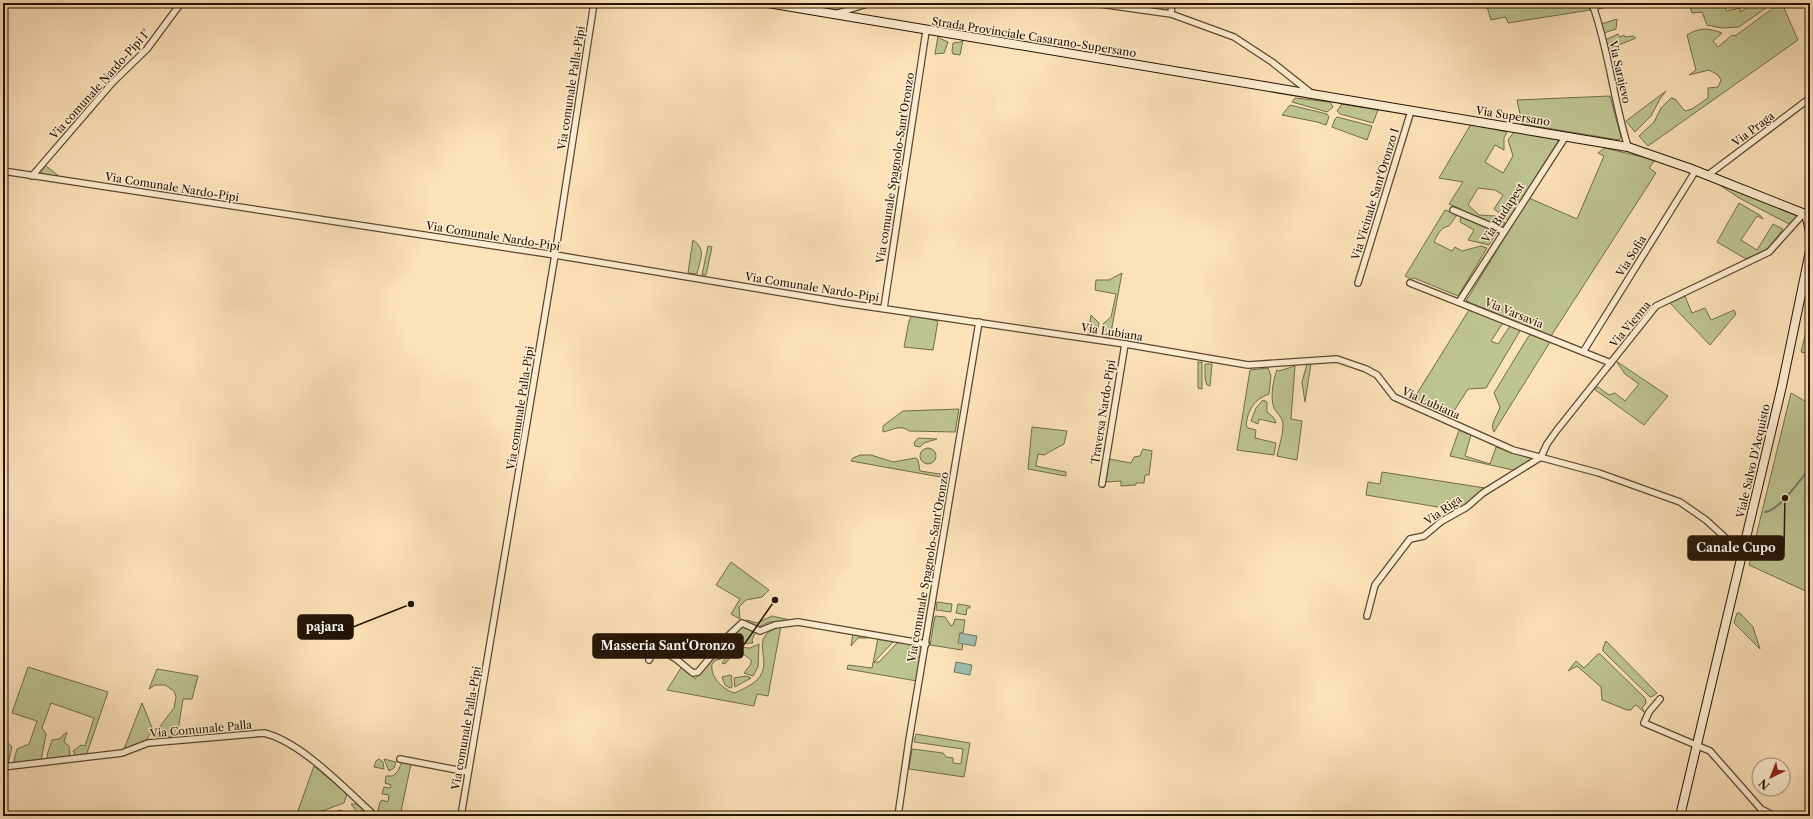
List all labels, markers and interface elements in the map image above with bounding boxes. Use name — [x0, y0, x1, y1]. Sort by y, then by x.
street label: Strada Provinciale Casarano-Supersano — [931, 14, 1138, 60]
street label: Via comunale Palla-Pipi — [554, 24, 588, 152]
street label: Via comunale Nardo-Pipi I° — [46, 26, 153, 143]
street label: Via Sarajevo — [1606, 38, 1634, 105]
street label: Via comunale Spagnolo-Sant'Oronzo — [873, 71, 917, 266]
street label: Via Supersano — [1474, 103, 1551, 129]
street label: Via Praga — [1728, 109, 1777, 150]
street label: Via Vicinale Sant'Oronzo I — [1348, 126, 1402, 263]
street label: Via Comunale Nardo-Pipi — [103, 169, 241, 205]
street label: Via Budapest — [1478, 180, 1528, 246]
street label: Via Comunale Nardo-Pipi — [424, 218, 562, 254]
street label: Via Sofia — [1612, 233, 1649, 280]
street label: Via Comunale Nardo-Pipi — [743, 269, 881, 305]
street label: Via Varsavia — [1482, 294, 1546, 331]
street label: Via Vienna — [1606, 298, 1654, 351]
street label: Via Lubiana — [1079, 320, 1144, 344]
street label: Via comunale Palla-Pipi — [503, 344, 537, 472]
street label: Traversa Nardo-Pipi — [1088, 358, 1118, 465]
street label: Via Lubiana — [1399, 384, 1463, 422]
street label: Viale Salvo D'Acquisto — [1733, 402, 1773, 520]
street label: Via comunale Spagnolo-Sant'Oronzo — [904, 470, 952, 664]
street label: Via Riga — [1421, 492, 1465, 529]
callout: Canale Cupo — [1688, 536, 1784, 560]
text: Canale Cupo — [1696, 540, 1776, 555]
callout: pajara — [298, 615, 353, 639]
text: pajara — [306, 619, 345, 634]
callout: Masseria Sant'Oronzo — [593, 634, 743, 658]
text: Masseria Sant'Oronzo — [601, 638, 736, 653]
street label: Via comunale Palla-Pipi — [448, 664, 484, 792]
street label: Via Comunale Palla — [148, 718, 253, 741]
north arrow — [1751, 757, 1791, 797]
text: N — [1756, 776, 1772, 793]

